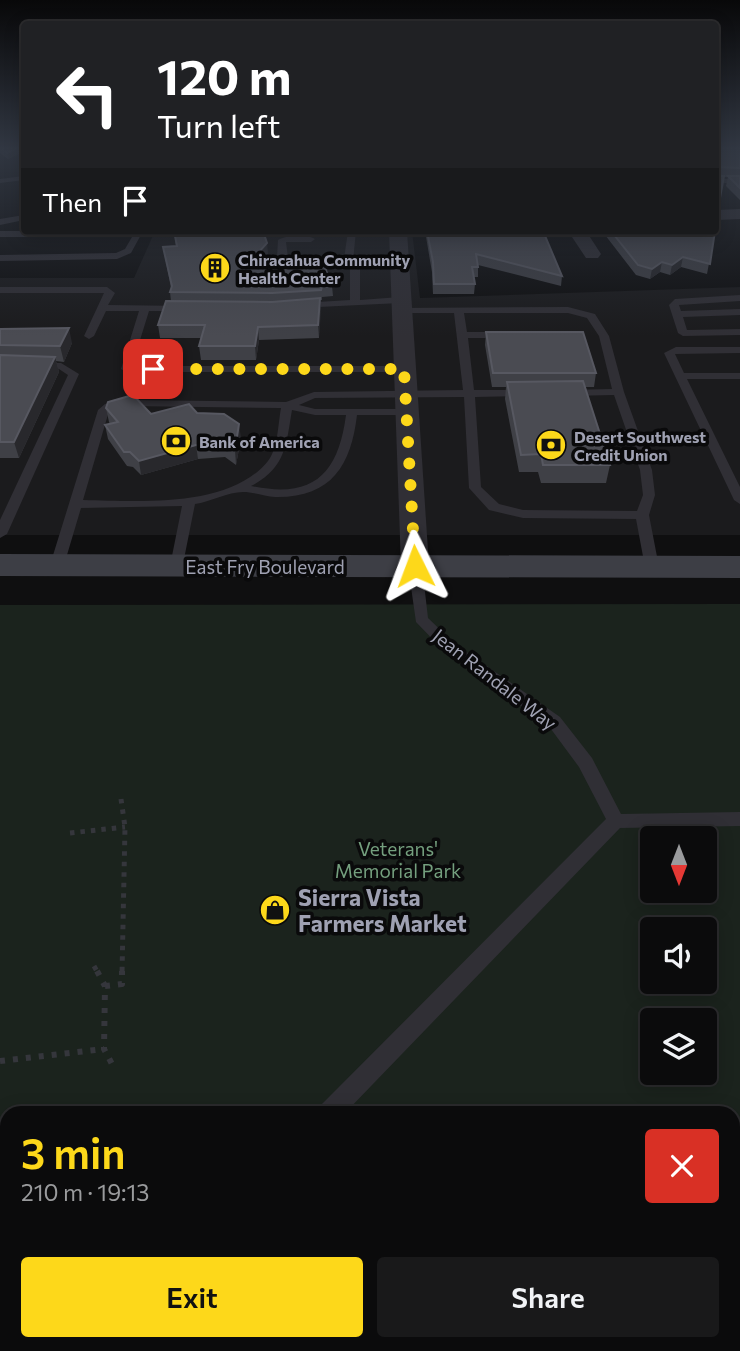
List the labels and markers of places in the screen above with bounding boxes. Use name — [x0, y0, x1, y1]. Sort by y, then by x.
place label: Chiracahua Community Health Center — [238, 250, 411, 287]
building icon: Chiracahua Community Health Center — [198, 251, 232, 285]
pin — [123, 339, 183, 399]
bank icon: Bank of America — [159, 424, 193, 458]
place label: Desert Southwest Credit Union — [574, 427, 706, 464]
bank icon: Desert Southwest Credit Union — [534, 428, 568, 462]
place label: Bank of America — [199, 432, 320, 451]
place label: Sierra Vista Farmers Market — [298, 883, 467, 937]
shop icon: Sierra Vista Farmers Market — [258, 893, 292, 927]

